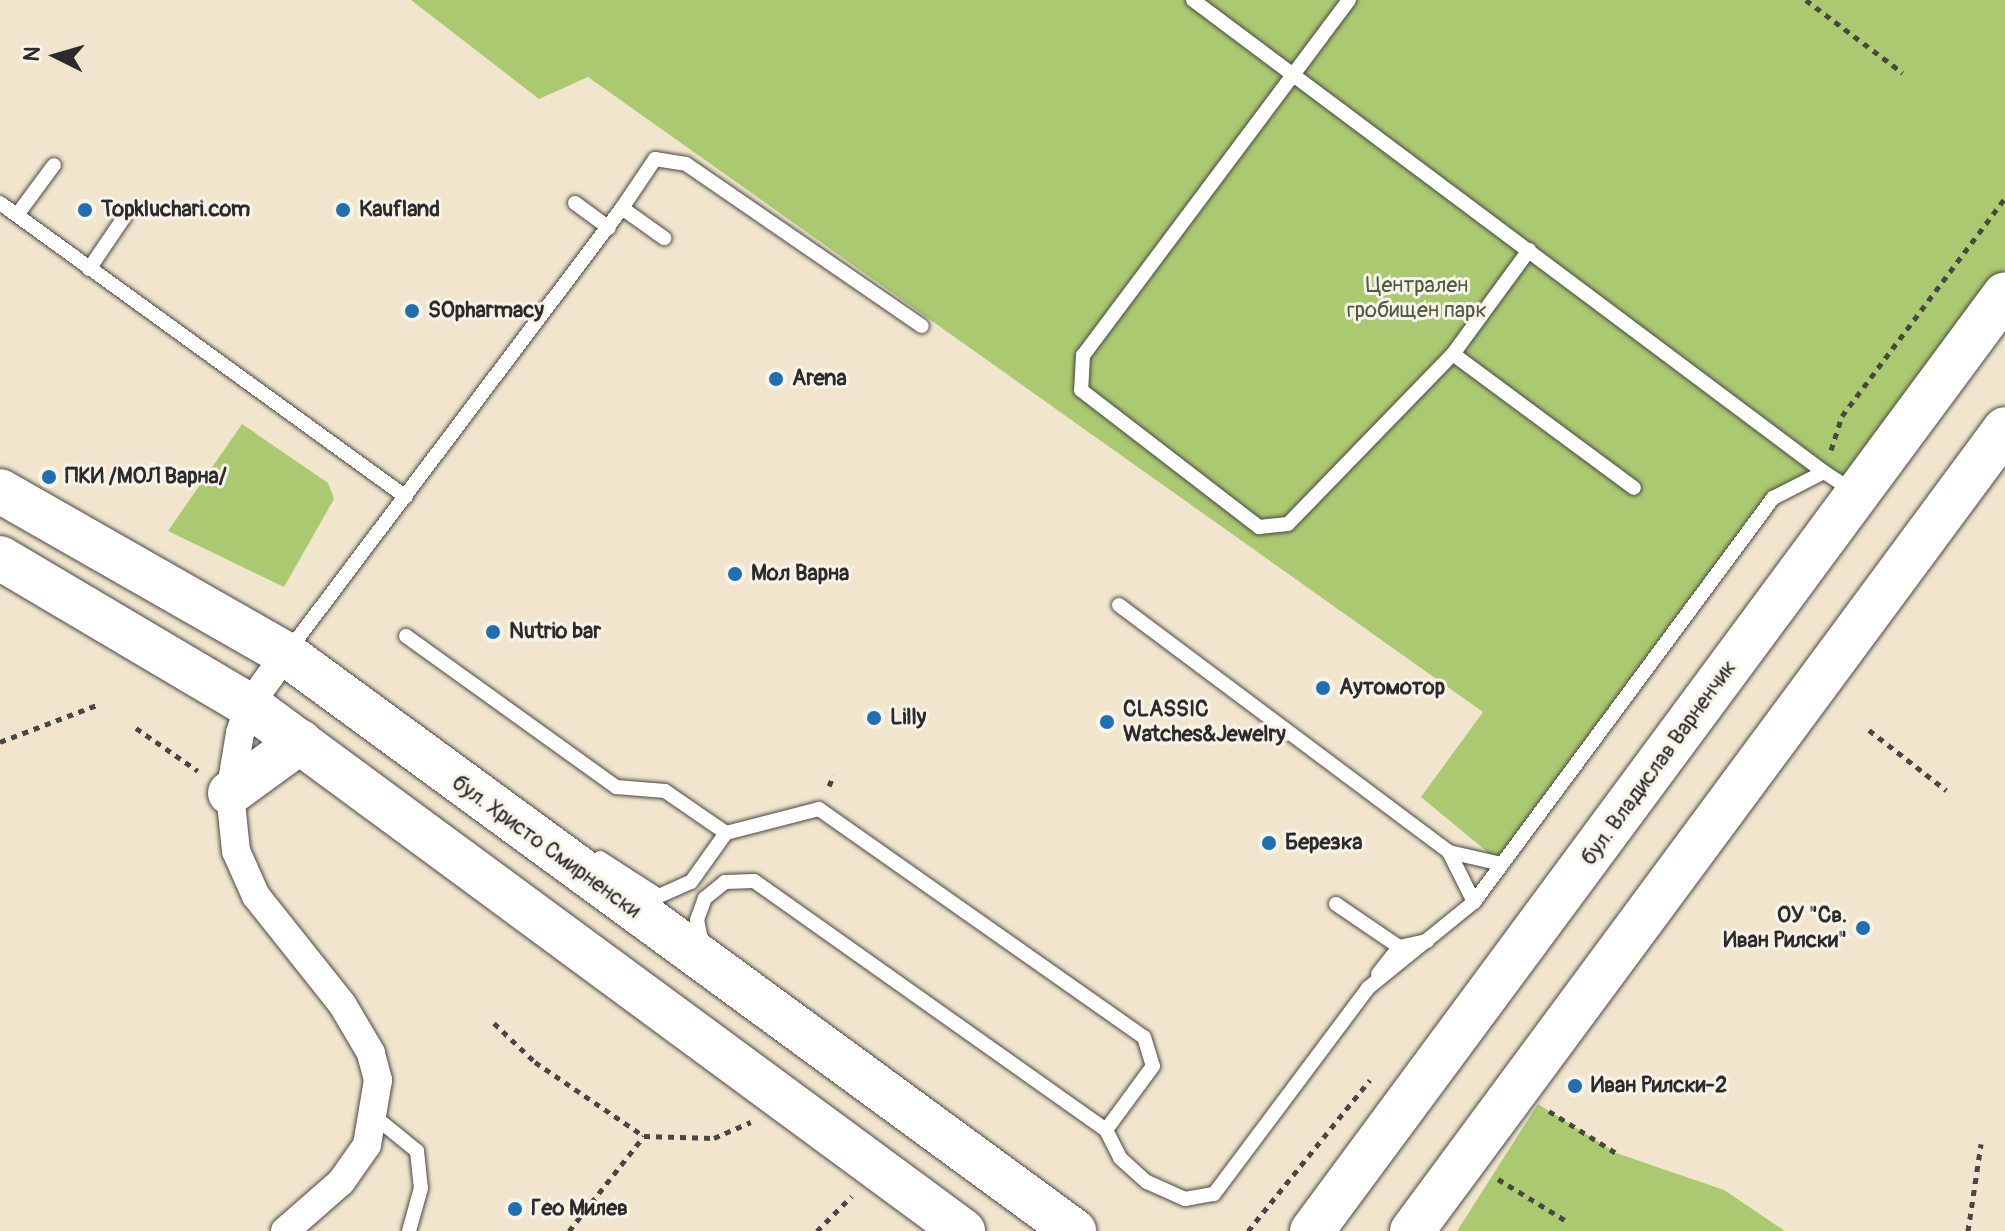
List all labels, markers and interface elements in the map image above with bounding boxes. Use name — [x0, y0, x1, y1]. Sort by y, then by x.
north arrow — [16, 16, 96, 96]
text: N — [17, 45, 47, 63]
place label: Topkluchari.com — [101, 197, 250, 223]
place label: Kaufland — [359, 197, 440, 223]
marker: Topkluchari.com — [76, 201, 94, 219]
marker: Kaufland — [334, 201, 352, 219]
park label: Централен гробищен парк — [1347, 272, 1487, 324]
place label: SOpharmacy — [428, 298, 544, 324]
marker: SOpharmacy — [403, 302, 421, 320]
place label: Arena — [792, 366, 847, 392]
marker: Arena — [767, 370, 785, 388]
place label: ПКИ /МОЛ Варна/ — [65, 464, 227, 490]
marker: ПКИ /МОЛ Варна/ — [40, 468, 58, 486]
place label: Мол Варна — [751, 561, 849, 587]
marker: Мол Варна — [726, 565, 744, 583]
place label: Nutrio bar — [509, 619, 601, 645]
marker: Nutrio bar — [484, 623, 502, 641]
street label: бул. Владислав Варненчик — [1576, 655, 1742, 871]
place label: Аутомотор — [1339, 675, 1445, 701]
marker: Аутомотор — [1314, 679, 1332, 697]
place label: CLASSIC Watches&Jewelry — [1123, 696, 1286, 748]
place label: Lilly — [890, 705, 926, 731]
marker: Lilly — [865, 709, 883, 727]
marker: CLASSIC Watches&Jewelry — [1098, 713, 1116, 731]
street label: бул. Христо Смирненски — [446, 770, 646, 924]
place label: Березка — [1285, 830, 1362, 856]
marker: Березка — [1260, 834, 1278, 852]
place label: ОУ "Св. Иван Рилски" — [1723, 902, 1847, 954]
marker: ОУ "Св. Иван Рилски" — [1854, 919, 1872, 937]
place label: Иван Рилски-2 — [1591, 1073, 1727, 1099]
marker: Иван Рилски-2 — [1566, 1077, 1584, 1095]
place label: Гео Милев — [531, 1196, 628, 1222]
marker: Гео Милев — [506, 1200, 524, 1218]

